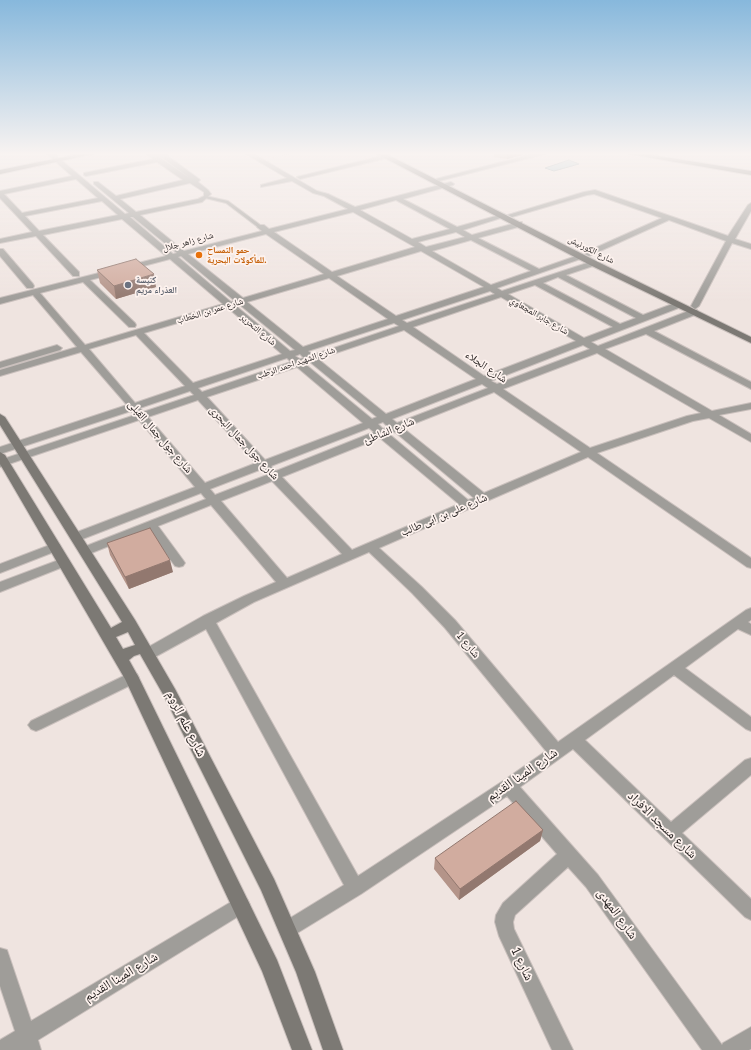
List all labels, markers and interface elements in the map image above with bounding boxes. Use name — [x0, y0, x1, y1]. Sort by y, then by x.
street label: شارع زاهر جلال — [161, 230, 215, 254]
street label: شارع الكورنيش — [566, 234, 616, 266]
place label: حمو التمساح للمأكولات البحرية. — [207, 245, 266, 266]
marker: حمو التمساح للمأكولات البحرية. — [194, 250, 204, 260]
place label: كنيسة العذراء مريم — [136, 275, 177, 296]
marker: كنيسة العذراء مريم — [123, 280, 133, 290]
street label: شارع جابر المجعاوي — [508, 295, 570, 337]
street label: شارع عمر بن الخطاب — [175, 296, 245, 326]
street label: شارع التحرير — [238, 312, 278, 348]
street label: شارع الشهيد احمد الرطب — [255, 345, 337, 381]
street label: شارع الجلاء — [463, 348, 509, 386]
street label: شارع جول جمال القبلى — [125, 398, 195, 476]
street label: شارع جول جمال البحرى — [206, 403, 282, 483]
street label: شارع الشاطئ — [362, 415, 416, 447]
street label: شارع على بن ابى طالب — [399, 491, 489, 539]
street label: شارع 1 — [453, 629, 483, 661]
street label: شارع علم الروم — [163, 688, 209, 760]
street label: شارع المينا القديم — [484, 745, 560, 805]
street label: شارع مسجد الافراد — [624, 788, 700, 862]
street label: شارع المهدى — [593, 886, 641, 942]
street label: شارع 1 — [507, 945, 537, 983]
street label: شارع المينا القديم — [81, 949, 161, 1005]

